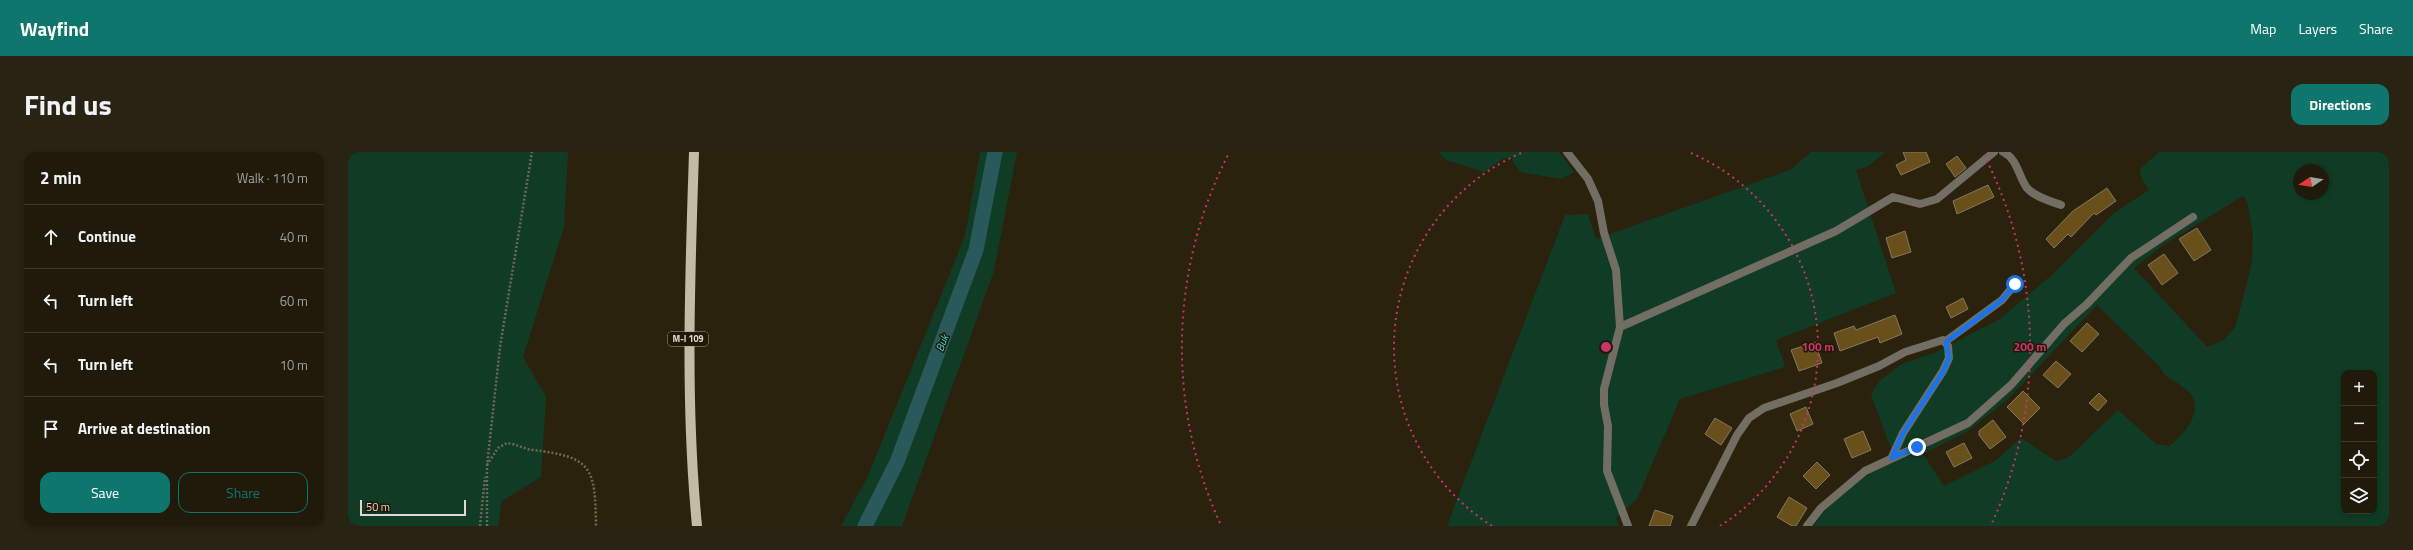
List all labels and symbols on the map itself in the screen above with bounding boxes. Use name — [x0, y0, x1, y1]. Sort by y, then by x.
north arrow — [2293, 164, 2329, 200]
route start — [2006, 275, 2024, 293]
water label: Buk — [932, 331, 953, 354]
road number: M-I 109 — [668, 332, 708, 346]
text: 100 m — [1802, 337, 1834, 356]
text: 200 m — [2014, 337, 2046, 356]
centre of rings — [1599, 340, 1613, 354]
route end — [1908, 438, 1926, 456]
scale bar — [360, 498, 466, 517]

